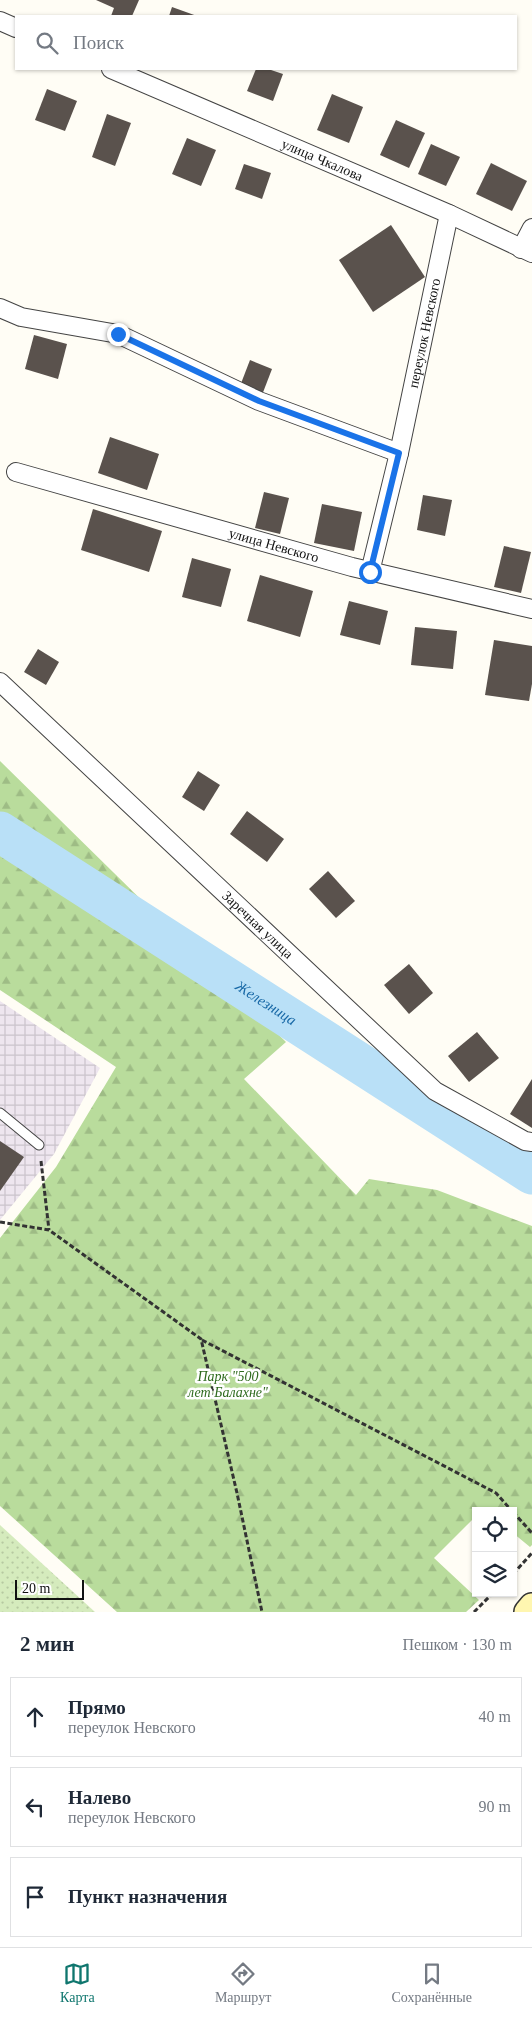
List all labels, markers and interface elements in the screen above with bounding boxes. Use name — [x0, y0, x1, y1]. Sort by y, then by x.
search box — [15, 15, 517, 70]
icon: search — [33, 29, 61, 57]
text: Поиск — [73, 32, 124, 53]
street label: улица Чкалова — [279, 136, 366, 184]
street label: переулок Невского — [406, 277, 443, 389]
route end — [107, 323, 130, 346]
street label: улица Невского — [227, 526, 320, 565]
route start — [359, 561, 382, 584]
street label: Заречная улица — [219, 888, 297, 962]
water label: Железница — [231, 977, 299, 1028]
park label: Парк "500 лет Балахне" — [187, 1369, 268, 1400]
map controls — [472, 1507, 517, 1597]
button: locate — [472, 1507, 517, 1552]
button: layers — [472, 1552, 517, 1597]
scale bar — [15, 1577, 84, 1600]
text: 20 m — [22, 1581, 50, 1596]
text: 2 мин — [20, 1632, 74, 1656]
text: Пешком · 130 m — [402, 1636, 512, 1653]
text: Прямо — [68, 1697, 126, 1718]
icon: ahead — [21, 1703, 49, 1731]
text: 40 m — [479, 1708, 511, 1725]
text: переулок Невского — [68, 1719, 196, 1736]
text: Налево — [68, 1787, 131, 1808]
icon: left — [21, 1793, 49, 1821]
text: 90 m — [479, 1798, 511, 1815]
text: переулок Невского — [68, 1809, 196, 1826]
icon: arrive — [21, 1883, 49, 1911]
text: Пункт назначения — [68, 1886, 227, 1907]
tab: Карта — [60, 1960, 95, 2006]
tab: Маршрут — [215, 1960, 271, 2006]
tab: Сохранённые — [391, 1960, 472, 2006]

